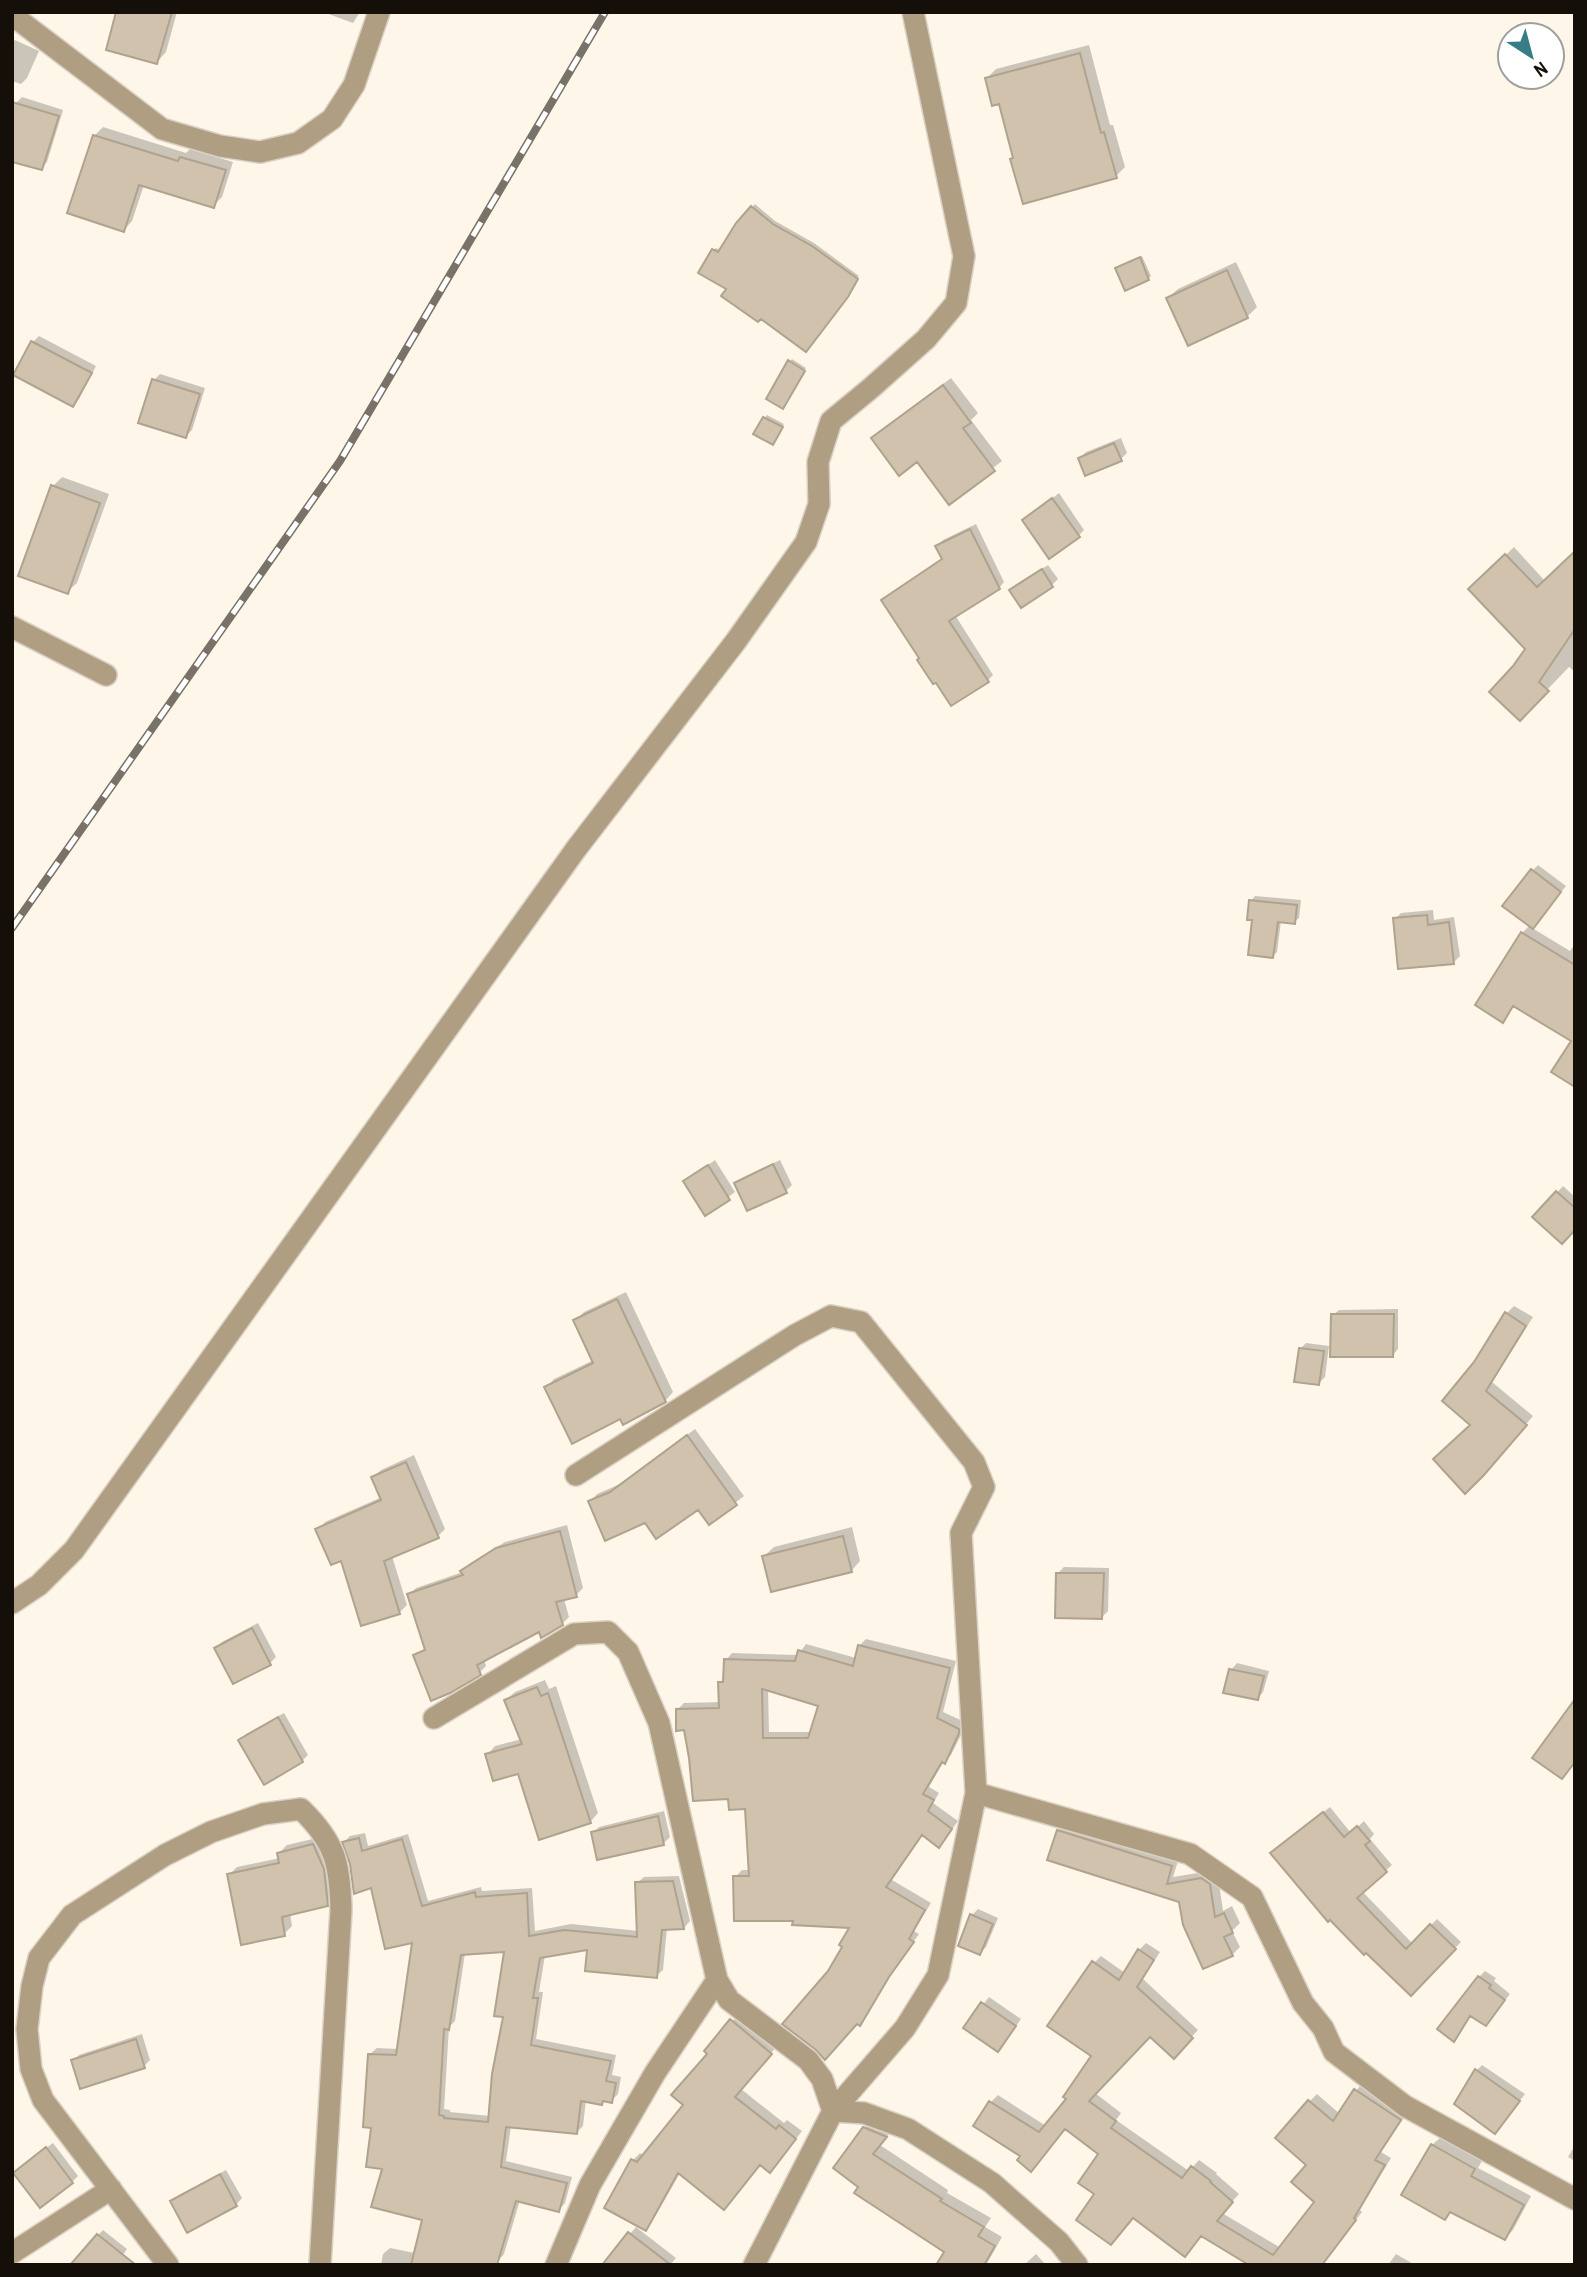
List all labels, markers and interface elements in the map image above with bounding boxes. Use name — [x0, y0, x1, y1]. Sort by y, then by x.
north arrow — [1496, 21, 1566, 91]
text: N — [1529, 56, 1553, 84]

